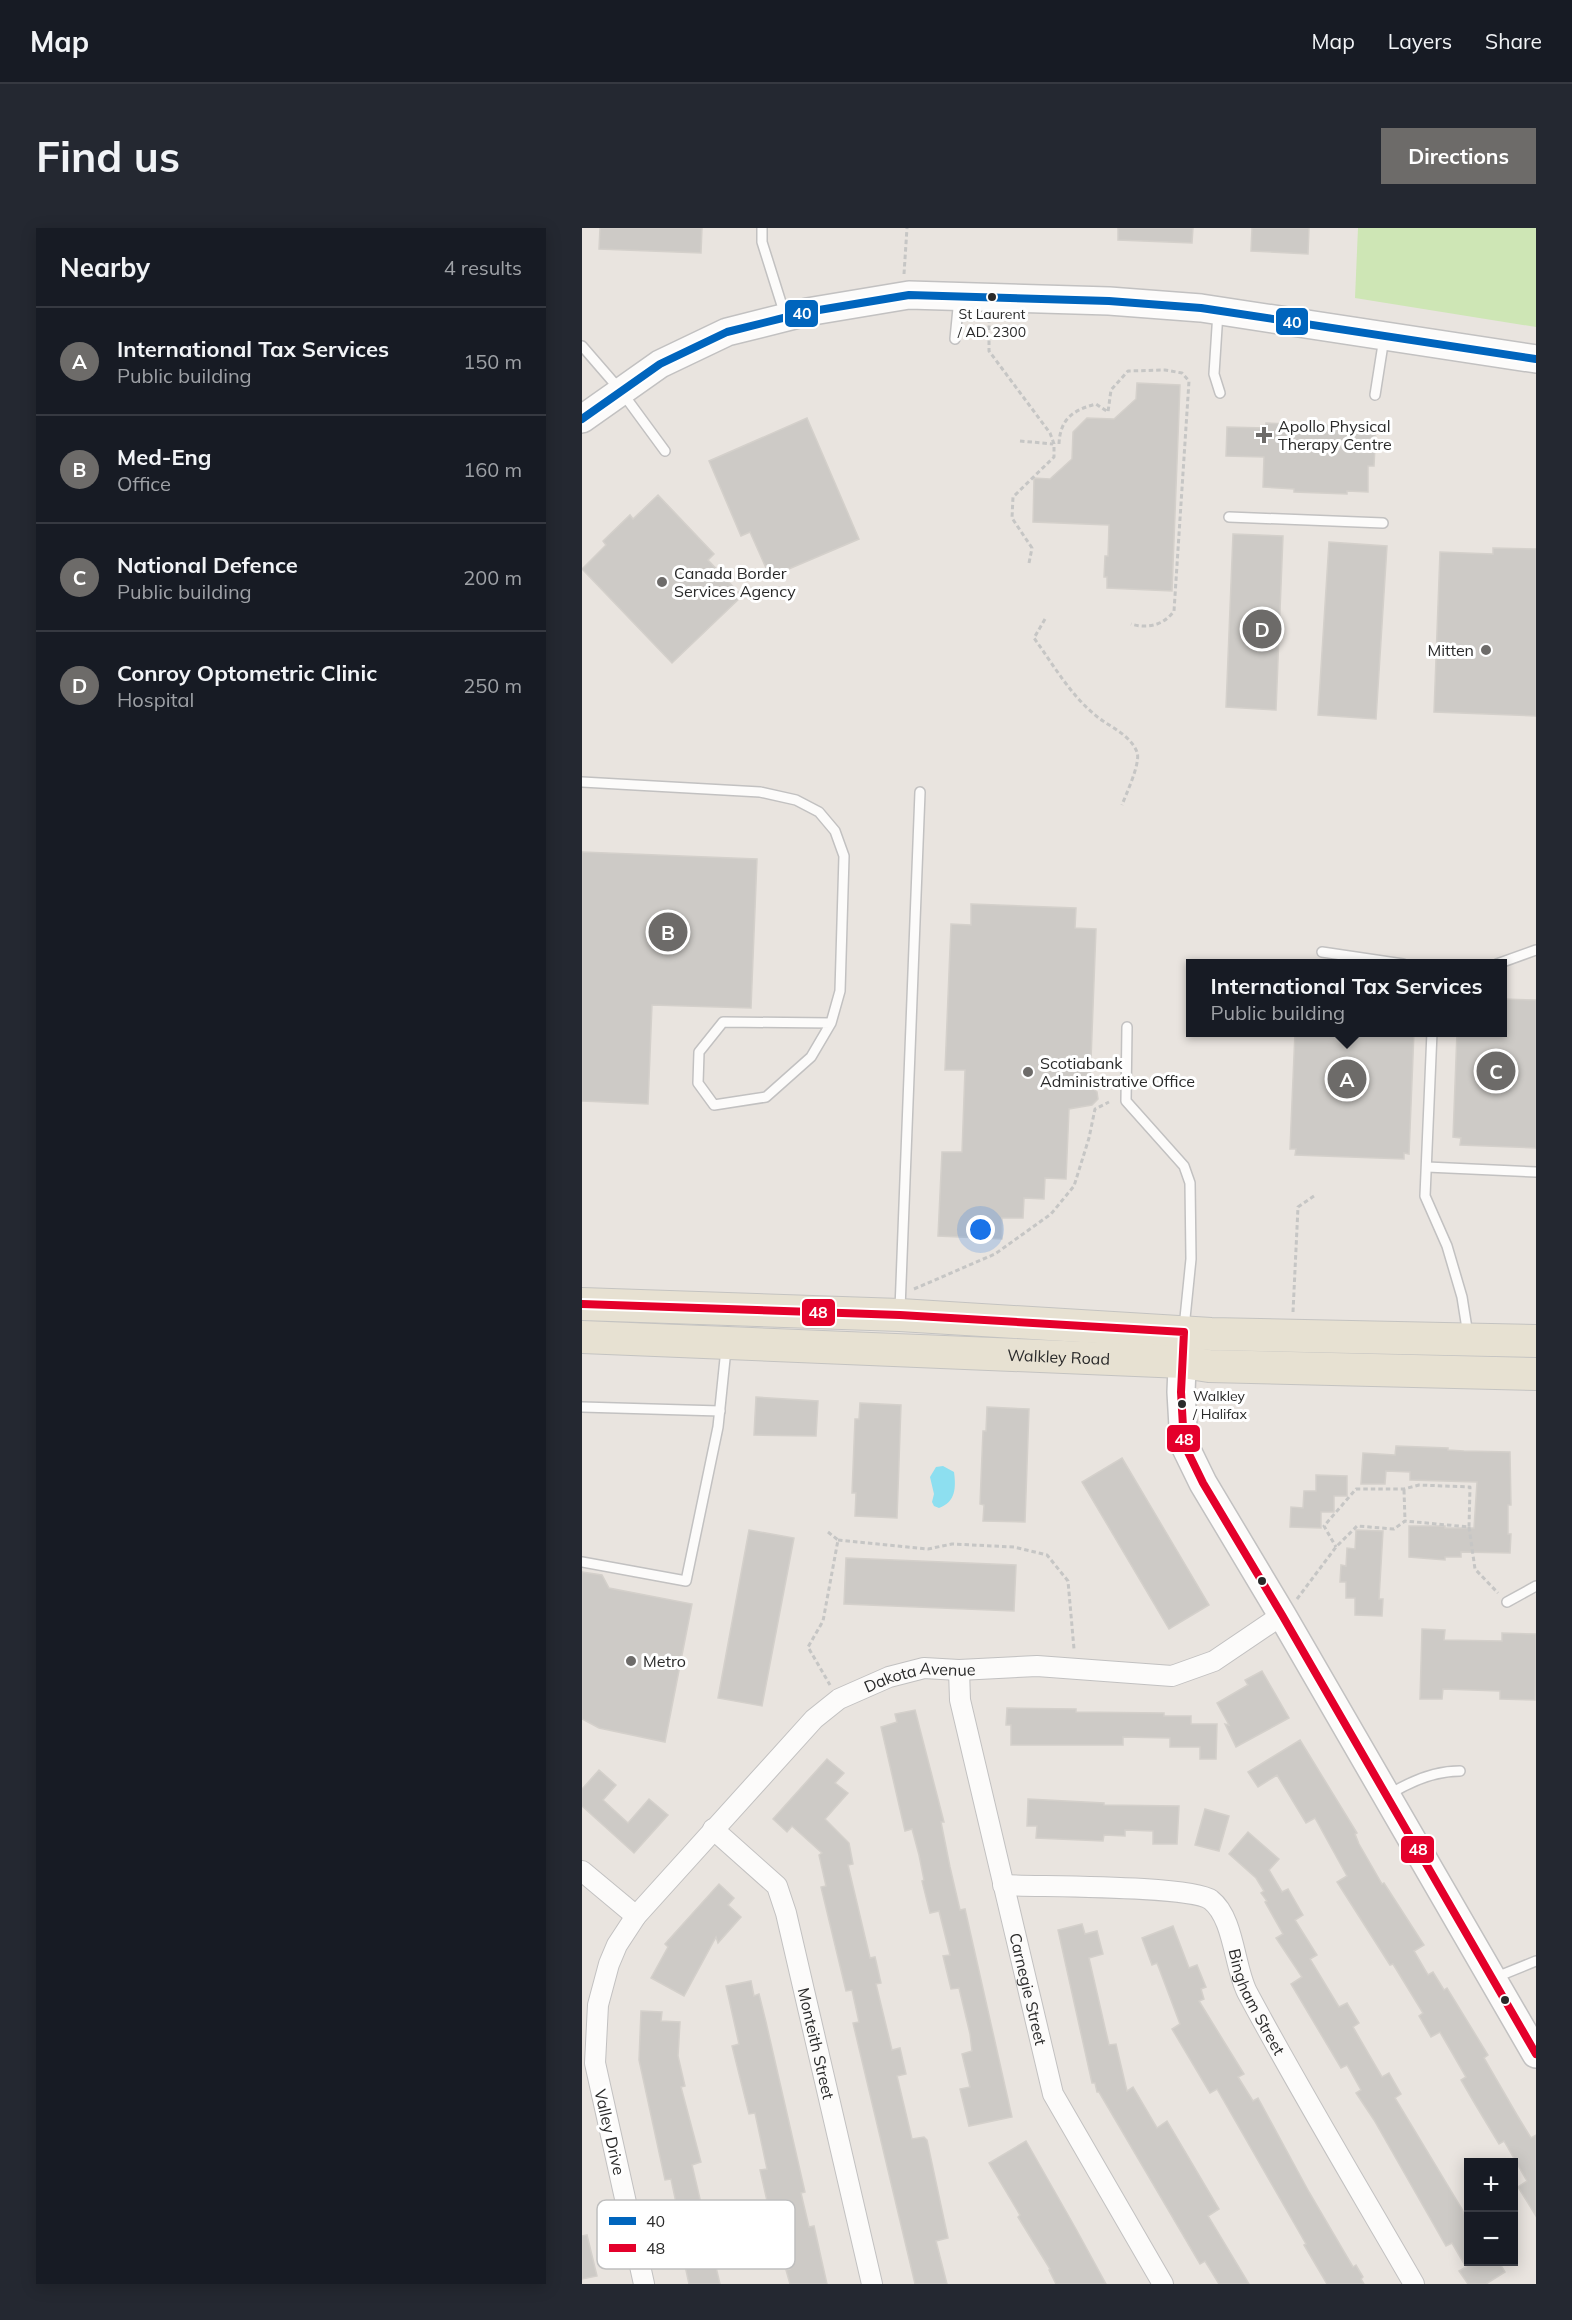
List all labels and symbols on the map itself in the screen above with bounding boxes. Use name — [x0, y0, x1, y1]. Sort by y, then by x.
marker: St Laurent / AD. 2300 — [986, 291, 998, 303]
line badge: 40 — [784, 299, 819, 328]
text: 40 — [792, 303, 812, 323]
place label: St Laurent / AD. 2300 — [957, 305, 1026, 341]
line badge: 40 — [1275, 307, 1309, 336]
text: 40 — [1282, 312, 1302, 332]
place label: Apollo Physical Therapy Centre — [1278, 416, 1392, 454]
marker: Apollo Physical Therapy Centre — [1255, 426, 1273, 444]
place label: Canada Border Services Agency — [674, 563, 796, 601]
marker: Canada Border Services Agency — [655, 575, 669, 589]
pin: D — [1242, 606, 1282, 652]
place label: Mitten — [1427, 640, 1474, 660]
marker: Mitten — [1479, 643, 1493, 657]
pin: B — [648, 910, 688, 954]
pin: C — [1476, 1048, 1516, 1094]
place label: Scotiabank Administrative Office — [1040, 1053, 1195, 1091]
pin: A — [1328, 1056, 1366, 1102]
marker: Scotiabank Administrative Office — [1021, 1065, 1035, 1079]
your location — [966, 1215, 995, 1244]
line badge: 48 — [801, 1298, 836, 1327]
text: 48 — [808, 1302, 828, 1322]
street label: Walkley Road — [1007, 1345, 1110, 1369]
place label: Walkley / Halifax — [1192, 1387, 1248, 1423]
marker: Walkley / Halifax — [1176, 1398, 1188, 1410]
line badge: 48 — [1166, 1424, 1201, 1453]
text: 48 — [1174, 1429, 1194, 1449]
unlabelled marker — [1256, 1575, 1268, 1587]
place label: Metro — [643, 1651, 686, 1671]
marker: Metro — [624, 1654, 638, 1668]
street label: Dakota Avenue — [861, 1658, 976, 1697]
line badge: 48 — [1400, 1835, 1435, 1864]
text: 48 — [1408, 1839, 1428, 1859]
street label: Carnegie Street — [1005, 1931, 1051, 2048]
street label: Bingham Street — [1225, 1947, 1290, 2059]
street label: Monteith Street — [794, 1986, 839, 2101]
unlabelled marker — [1499, 1994, 1511, 2006]
street label: Valley Drive — [590, 2087, 630, 2177]
legend — [597, 2200, 795, 2269]
text: 40 — [646, 2211, 665, 2231]
text: 48 — [646, 2238, 665, 2258]

